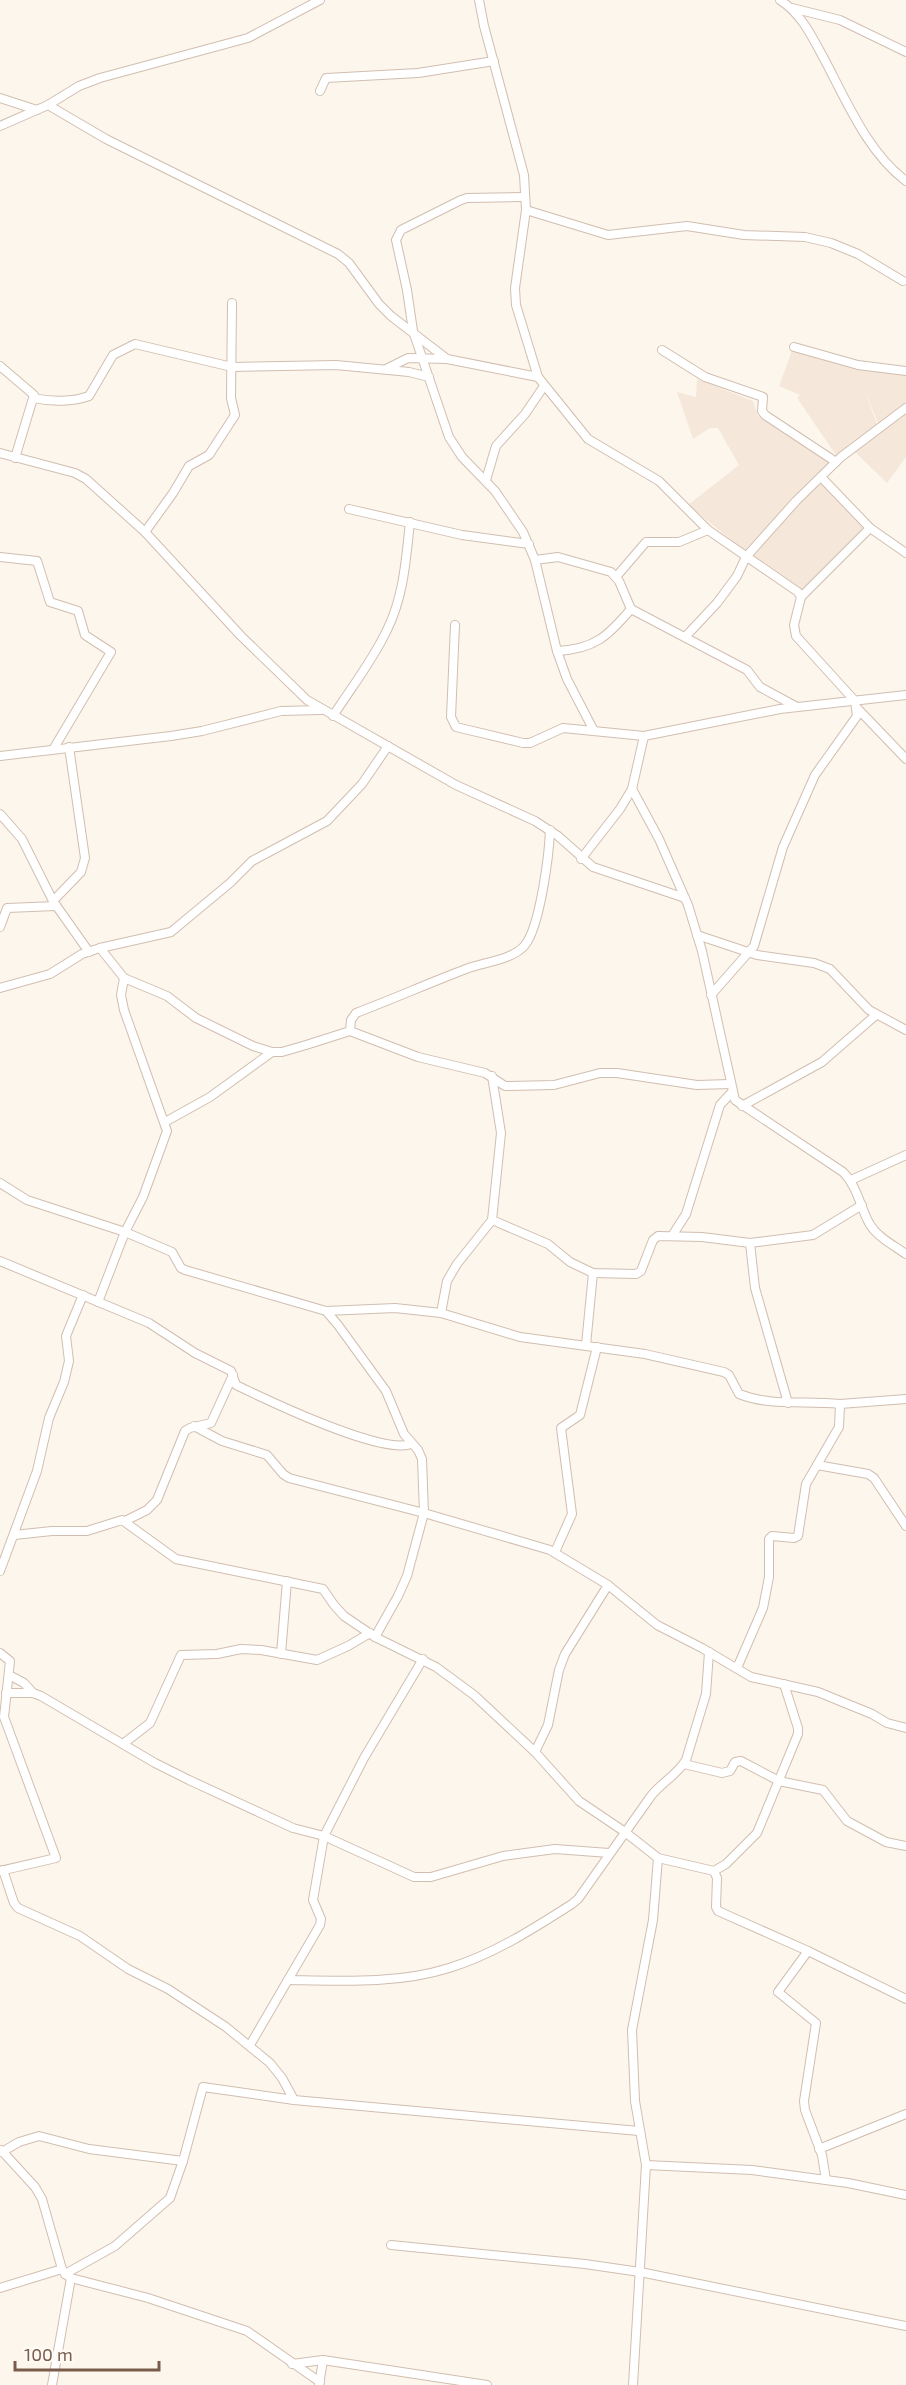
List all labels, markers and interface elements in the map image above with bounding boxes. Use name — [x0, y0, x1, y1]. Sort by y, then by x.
scale bar — [15, 2334, 159, 2372]
text: 100 m — [24, 2343, 73, 2365]

